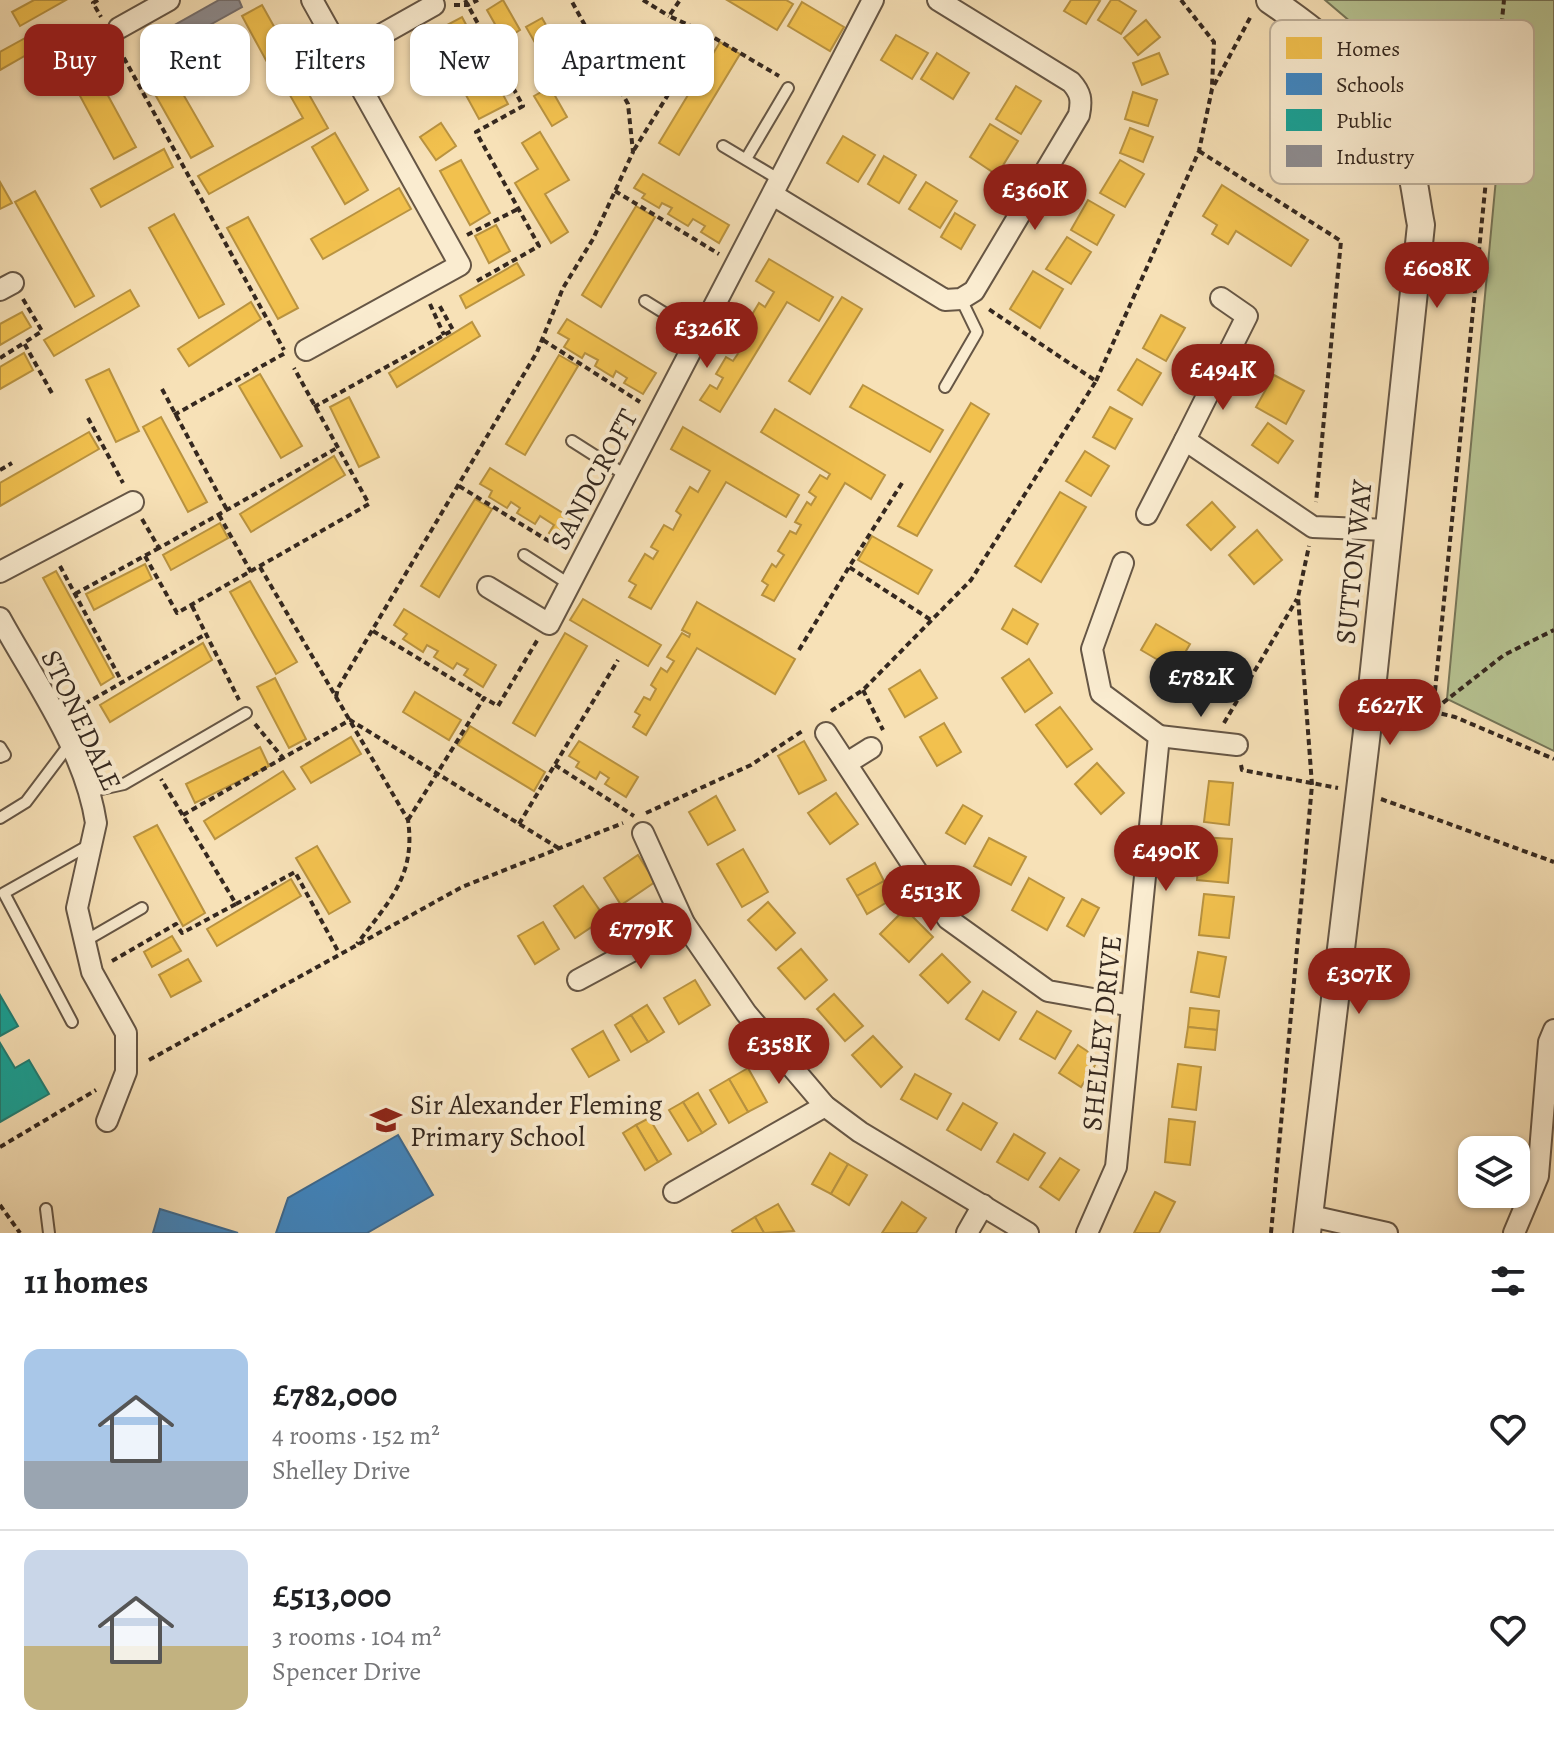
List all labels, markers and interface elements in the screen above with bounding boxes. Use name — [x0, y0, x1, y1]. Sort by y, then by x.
legend — [1270, 20, 1534, 184]
chip: Buy — [24, 24, 124, 96]
chip: Rent — [140, 24, 250, 96]
chip: Filters — [266, 24, 394, 96]
chip: New — [410, 24, 518, 96]
chip: Apartment — [534, 24, 714, 96]
text: Homes — [1336, 34, 1400, 64]
text: Schools — [1336, 70, 1404, 100]
text: Public — [1336, 106, 1392, 136]
text: Industry — [1336, 142, 1414, 172]
pin: £360K — [979, 164, 1091, 232]
text: £360K — [1002, 172, 1068, 207]
pin: £608K — [1381, 242, 1493, 310]
text: £608K — [1403, 250, 1471, 285]
pin: £326K — [651, 302, 763, 370]
text: £326K — [674, 310, 740, 345]
pin: £494K — [1167, 344, 1279, 412]
text: £494K — [1189, 352, 1257, 387]
street label: SANDCROFT — [541, 402, 647, 557]
street label: SUTTON WAY — [1326, 477, 1382, 646]
street label: STONEDALE — [32, 644, 130, 797]
pin: £782K — [1145, 651, 1257, 719]
text: £782K — [1168, 659, 1234, 694]
pin: £627K — [1334, 679, 1446, 747]
text: £627K — [1357, 687, 1423, 722]
pin: £490K — [1110, 825, 1222, 893]
text: £490K — [1132, 833, 1200, 868]
pin: £513K — [875, 865, 987, 933]
text: £513K — [900, 873, 962, 908]
pin: £779K — [585, 903, 697, 971]
text: £779K — [609, 911, 673, 946]
street label: SHELLEY DRIVE — [1073, 933, 1131, 1133]
pin: £307K — [1303, 948, 1415, 1016]
text: £307K — [1326, 956, 1392, 991]
pin: £358K — [723, 1018, 835, 1086]
text: £358K — [746, 1026, 812, 1061]
place label: Sir Alexander Fleming Primary School — [410, 1086, 663, 1156]
school or university icon: Sir Alexander Fleming Primary School — [369, 1103, 403, 1137]
map controls — [1458, 1136, 1530, 1208]
button: layers — [1458, 1136, 1530, 1208]
text: 11 homes — [24, 1258, 148, 1305]
icon: filters — [1486, 1259, 1530, 1303]
text: £782,000 — [272, 1371, 397, 1418]
icon: home — [88, 1381, 184, 1477]
icon: heart — [1486, 1407, 1530, 1451]
text: 4 rooms · 152 m² — [272, 1418, 440, 1453]
text: Shelley Drive — [272, 1453, 411, 1488]
text: £513,000 — [272, 1572, 391, 1619]
icon: home — [88, 1582, 184, 1678]
icon: heart — [1486, 1608, 1530, 1652]
text: 3 rooms · 104 m² — [272, 1619, 441, 1654]
text: Spencer Drive — [272, 1654, 421, 1689]

